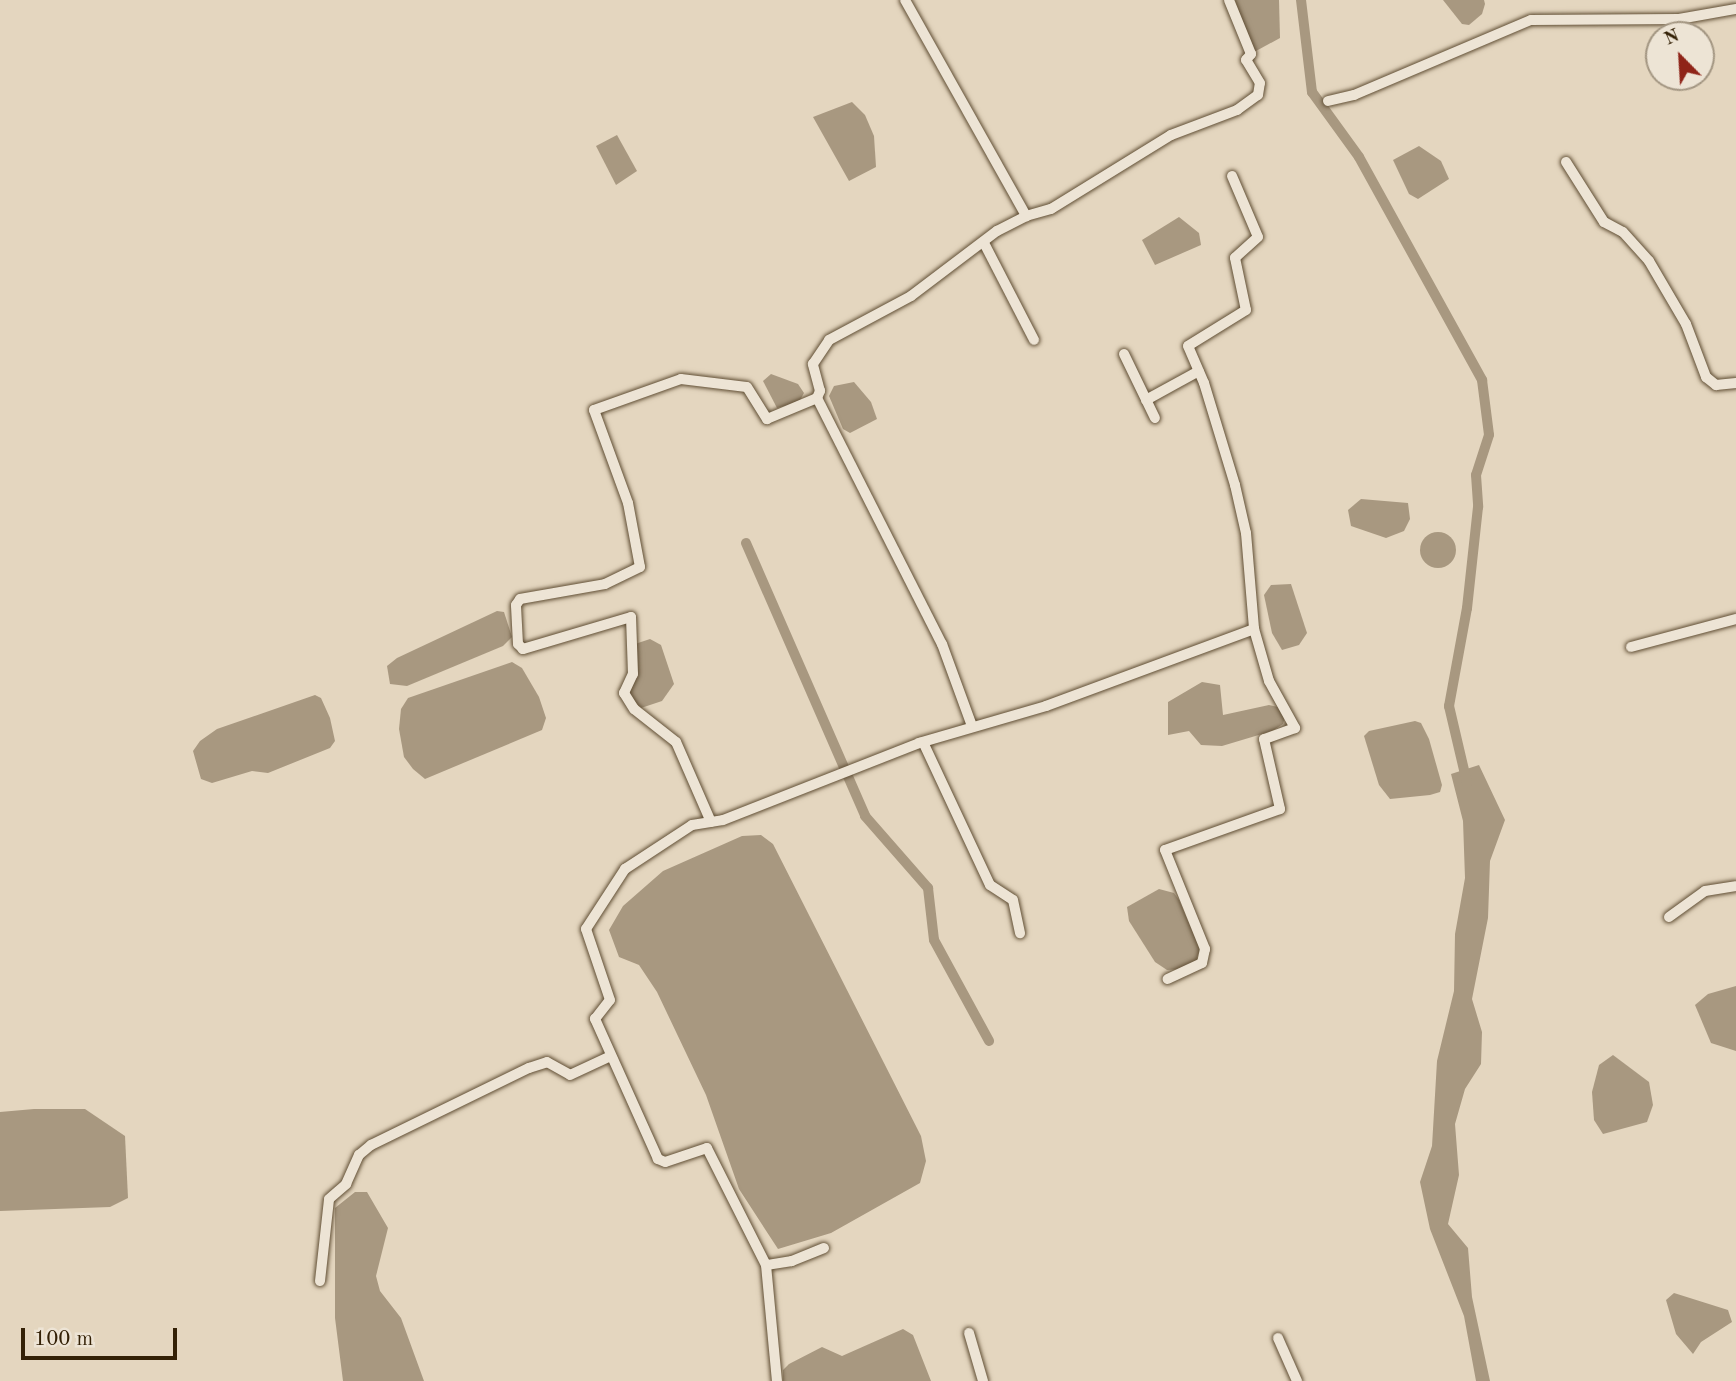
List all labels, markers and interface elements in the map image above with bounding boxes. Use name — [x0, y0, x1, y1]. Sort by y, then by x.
north arrow — [1645, 21, 1715, 91]
text: N — [1662, 27, 1683, 50]
scale bar — [24, 1314, 180, 1358]
text: 100 m — [34, 1329, 93, 1350]

